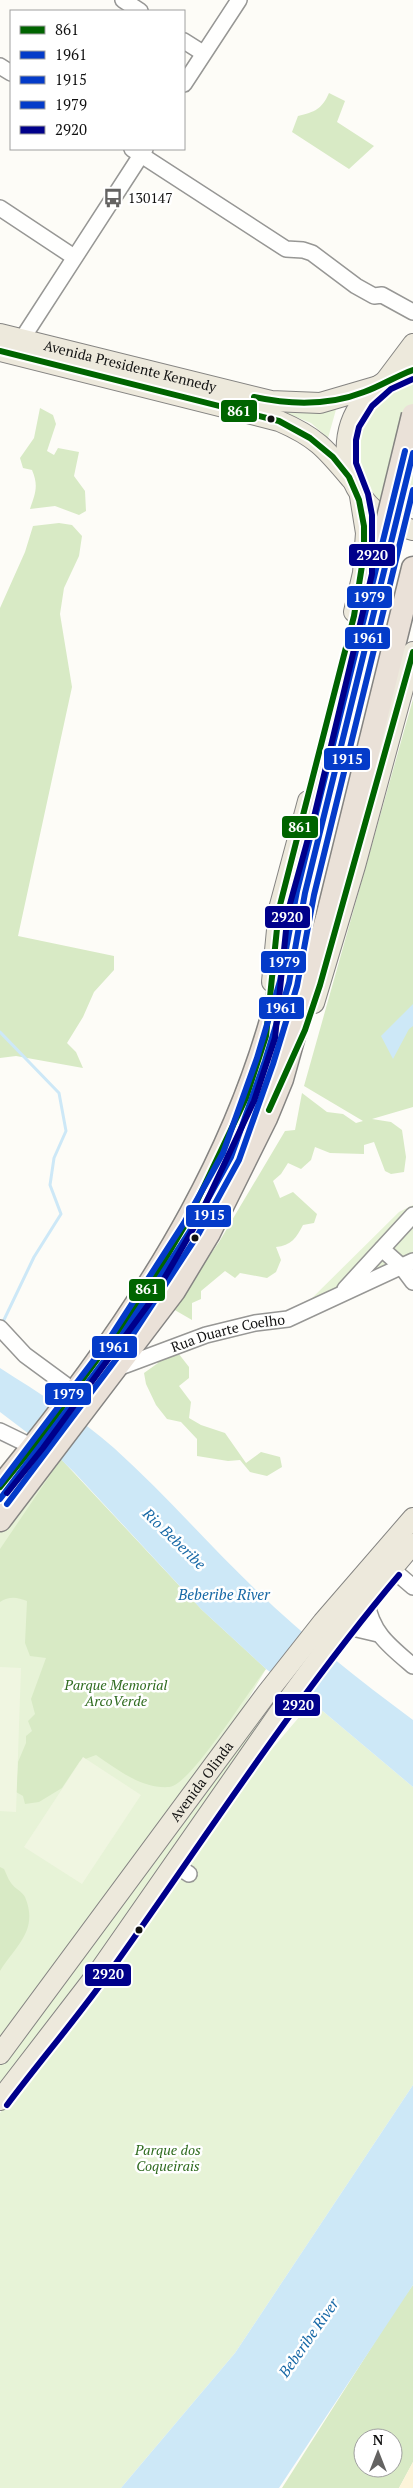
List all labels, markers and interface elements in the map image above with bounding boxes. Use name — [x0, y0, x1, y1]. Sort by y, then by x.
legend — [10, 10, 185, 150]
text: 861 — [55, 19, 79, 39]
text: 1961 — [55, 44, 87, 64]
text: 1915 — [55, 69, 87, 89]
text: 1979 — [55, 94, 87, 114]
text: 2920 — [55, 119, 87, 139]
bus stop icon: 130147 — [102, 187, 124, 209]
place label: 130147 — [128, 188, 173, 207]
street label: Avenida Presidente Kennedy — [42, 335, 219, 396]
line badge: 861 — [220, 399, 258, 423]
text: 861 — [227, 401, 251, 420]
unlabelled marker — [266, 414, 276, 424]
line badge: 2920 — [348, 543, 396, 567]
text: 2920 — [356, 545, 388, 564]
line badge: 1979 — [346, 585, 393, 609]
text: 1979 — [353, 587, 385, 606]
line badge: 1961 — [344, 626, 391, 650]
text: 1961 — [352, 628, 384, 647]
line badge: 1915 — [323, 747, 371, 771]
text: 1915 — [331, 749, 363, 768]
line badge: 861 — [281, 815, 319, 839]
text: 861 — [288, 817, 312, 836]
line badge: 2920 — [264, 905, 311, 929]
text: 2920 — [271, 907, 303, 926]
line badge: 1979 — [260, 950, 307, 974]
text: 1979 — [268, 952, 300, 971]
line badge: 1961 — [258, 996, 305, 1020]
text: 1961 — [265, 998, 297, 1017]
line badge: 1915 — [185, 1204, 232, 1228]
text: 1915 — [193, 1205, 225, 1224]
unlabelled marker — [190, 1233, 200, 1243]
line badge: 861 — [128, 1278, 166, 1302]
text: 861 — [135, 1279, 159, 1298]
street label: Rua Duarte Coelho — [168, 1309, 286, 1356]
line badge: 1961 — [91, 1335, 138, 1359]
text: 1961 — [98, 1337, 130, 1356]
line badge: 1979 — [44, 1382, 92, 1406]
text: 1979 — [52, 1384, 84, 1403]
water label: Rio Beberibe — [138, 1503, 211, 1573]
water label: Beberibe River — [177, 1584, 271, 1604]
park label: Parque Memorial ArcoVerde — [64, 1675, 168, 1710]
line badge: 2920 — [274, 1693, 321, 1717]
text: 2920 — [282, 1695, 314, 1714]
street label: Avenida Olinda — [165, 1737, 237, 1825]
unlabelled marker — [134, 1925, 144, 1935]
line badge: 2920 — [84, 1963, 132, 1987]
text: 2920 — [92, 1964, 124, 1983]
park label: Parque dos Coqueirais — [134, 2140, 201, 2175]
water label: Beberibe River — [273, 2293, 343, 2381]
north arrow — [353, 2428, 403, 2478]
text: N — [373, 2430, 384, 2449]

